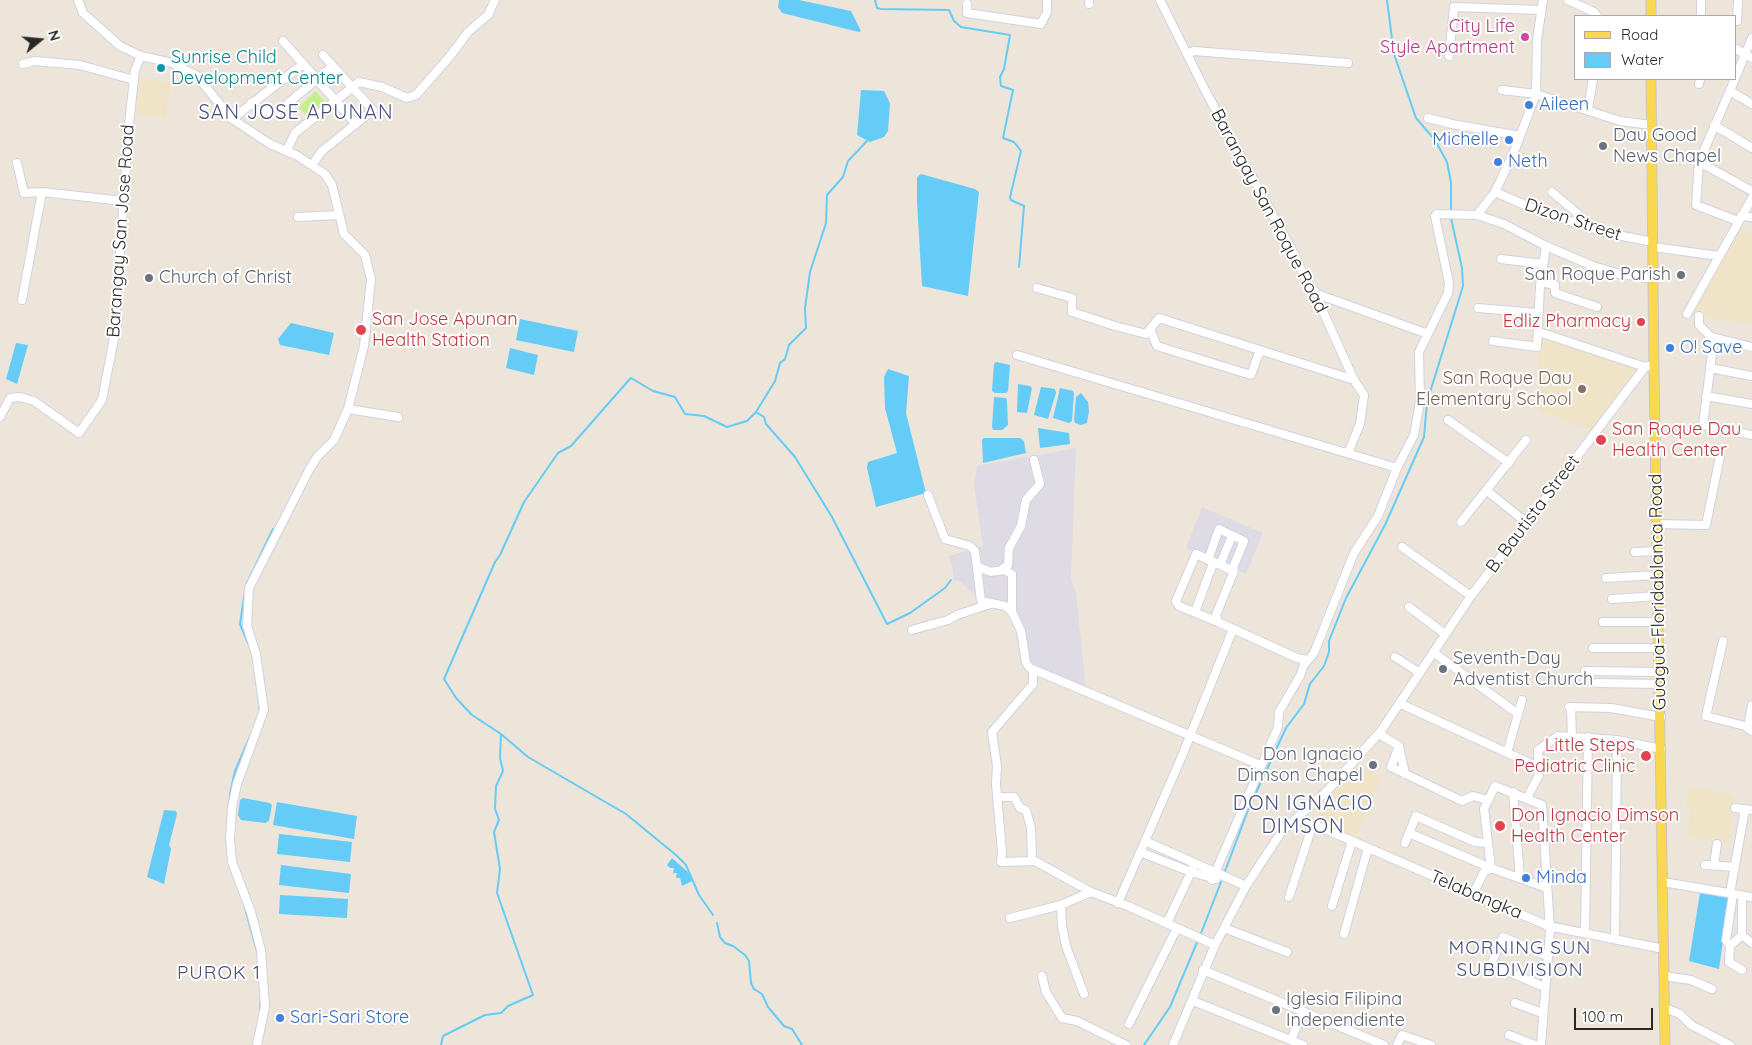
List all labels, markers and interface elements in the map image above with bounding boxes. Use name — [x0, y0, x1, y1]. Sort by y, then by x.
north arrow — [15, 15, 65, 65]
legend — [1574, 15, 1737, 80]
place label: City Life Style Apartment — [1380, 16, 1515, 58]
text: Road — [1621, 25, 1658, 44]
text: N — [44, 28, 64, 43]
marker: City Life Style Apartment — [1519, 31, 1531, 43]
place label: Sunrise Child Development Center — [171, 47, 343, 90]
text: Water — [1621, 50, 1664, 69]
marker: Sunrise Child Development Center — [155, 62, 167, 74]
place label: Aileen — [1539, 94, 1589, 116]
marker: Aileen — [1523, 99, 1535, 111]
district label: SAN JOSE APUNAN — [197, 101, 395, 125]
street label: Barangay San Roque Road — [1206, 105, 1332, 317]
street label: Barangay San Jose Road — [103, 124, 139, 338]
place label: Dau Good News Chapel — [1613, 125, 1721, 168]
place label: Michelle — [1432, 129, 1499, 151]
marker: Michelle — [1503, 134, 1515, 146]
marker: Dau Good News Chapel — [1597, 140, 1609, 152]
place label: Neth — [1508, 151, 1548, 173]
marker: Neth — [1492, 156, 1504, 168]
street label: Dizon Street — [1522, 194, 1624, 246]
place label: San Roque Parish — [1525, 264, 1671, 286]
place label: Church of Christ — [159, 267, 292, 289]
marker: San Roque Parish — [1675, 269, 1687, 281]
marker: Church of Christ — [143, 272, 155, 284]
place label: San Jose Apunan Health Station — [372, 309, 518, 352]
place label: Edliz Pharmacy — [1503, 311, 1631, 333]
marker: Edliz Pharmacy — [1635, 316, 1647, 328]
marker: San Jose Apunan Health Station — [354, 323, 368, 337]
place label: O! Save — [1680, 337, 1742, 359]
marker: O! Save — [1664, 342, 1676, 354]
place label: San Roque Dau Elementary School — [1416, 368, 1572, 410]
marker: San Roque Dau Elementary School — [1576, 383, 1588, 395]
place label: San Roque Dau Health Center — [1612, 419, 1741, 462]
marker: San Roque Dau Health Center — [1594, 433, 1608, 447]
street label: B. Bautista Street — [1482, 451, 1584, 577]
street label: Guagua-Floridablanca Road — [1645, 473, 1671, 711]
place label: Seventh-Day Adventist Church — [1453, 648, 1593, 691]
marker: Seventh-Day Adventist Church — [1437, 663, 1449, 675]
place label: Little Steps Pediatric Clinic — [1514, 735, 1635, 778]
place label: Don Ignacio Dimson Chapel — [1237, 744, 1363, 786]
marker: Little Steps Pediatric Clinic — [1639, 749, 1653, 763]
marker: Don Ignacio Dimson Chapel — [1367, 759, 1379, 771]
district label: DON IGNACIO DIMSON — [1231, 792, 1375, 839]
place label: Don Ignacio Dimson Health Center — [1511, 805, 1679, 848]
marker: Don Ignacio Dimson Health Center — [1493, 819, 1507, 833]
street label: Telabangka — [1427, 866, 1525, 924]
place label: Minda — [1536, 867, 1587, 889]
marker: Minda — [1520, 872, 1532, 884]
district label: MORNING SUN SUBDIVISION — [1447, 937, 1593, 981]
district label: PUROK 1 — [176, 962, 262, 984]
place label: Iglesia Filipina Independiente — [1286, 989, 1405, 1032]
scale bar — [1577, 998, 1656, 1030]
marker: Iglesia Filipina Independiente — [1270, 1004, 1282, 1016]
place label: Sari-Sari Store — [290, 1007, 409, 1029]
text: 100 m — [1582, 1007, 1623, 1026]
marker: Sari-Sari Store — [274, 1012, 286, 1024]

